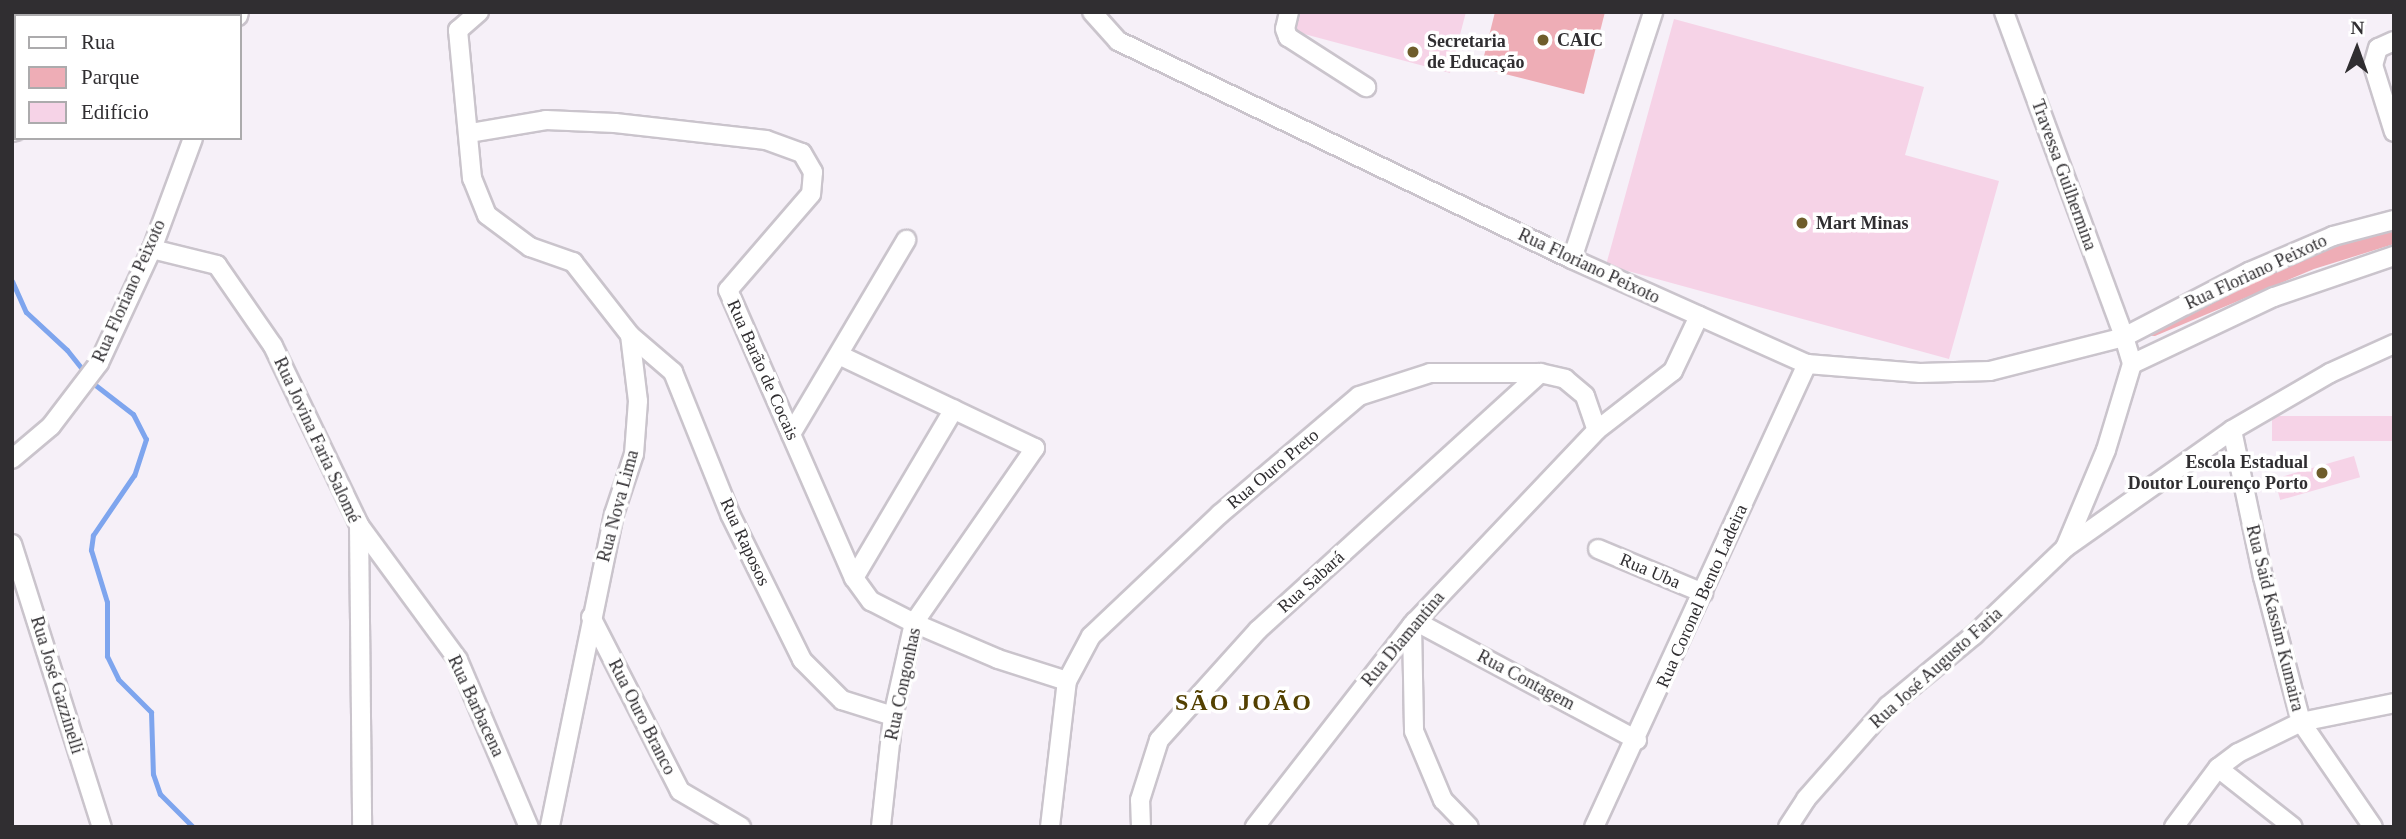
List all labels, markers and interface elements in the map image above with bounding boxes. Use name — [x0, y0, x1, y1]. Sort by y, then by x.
legend — [14, 14, 242, 140]
north arrow — [2322, 14, 2392, 84]
text: N — [2350, 17, 2364, 38]
place label: CAIC — [1557, 29, 1603, 51]
text: Rua — [81, 30, 115, 54]
place label: Secretaria de Educação — [1427, 31, 1525, 74]
marker: CAIC — [1535, 32, 1551, 48]
marker: Secretaria de Educação — [1405, 44, 1421, 60]
text: Parque — [81, 65, 139, 89]
street label: Travessa Guilhermina — [2027, 97, 2101, 253]
text: Edifício — [81, 100, 149, 124]
place label: Mart Minas — [1816, 212, 1908, 234]
marker: Mart Minas — [1794, 215, 1810, 231]
street label: Rua Floriano Peixoto — [88, 216, 170, 366]
street label: Rua Floriano Peixoto — [1515, 224, 1663, 308]
street label: Rua Floriano Peixoto — [2182, 230, 2330, 314]
street label: Rua Barão de Cocais — [722, 296, 804, 444]
street label: Rua Jovina Faria Salomé — [269, 354, 365, 526]
street label: Rua Ouro Preto — [1223, 424, 1323, 514]
street label: Rua Nova Lima — [593, 448, 643, 564]
place label: Escola Estadual Doutor Lourenço Porto — [2127, 452, 2308, 494]
marker: Escola Estadual Doutor Lourenço Porto — [2314, 465, 2330, 481]
street label: Rua Raposos — [715, 495, 775, 589]
street label: Rua Coronel Bento Ladeira — [1652, 501, 1752, 691]
street label: Rua Said Kassim Kumaira — [2241, 522, 2309, 714]
street label: Rua Sabará — [1273, 546, 1349, 618]
street label: Rua Uba — [1617, 549, 1683, 593]
street label: Rua Diamantina — [1357, 587, 1449, 691]
street label: Rua José Augusto Faria — [1865, 603, 2007, 733]
street label: Rua José Gazzinelli — [26, 613, 88, 757]
street label: Rua Congonhas — [881, 626, 925, 742]
street label: Rua Contagem — [1473, 645, 1579, 715]
street label: Rua Barbacena — [443, 652, 509, 760]
street label: Rua Ouro Branco — [604, 656, 680, 778]
district label: SÃO JOÃO — [1176, 689, 1312, 717]

